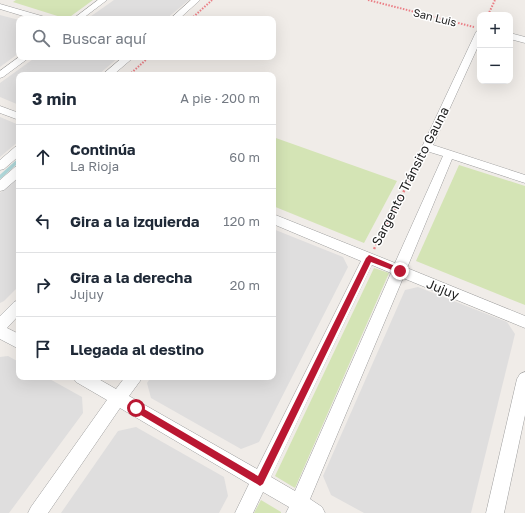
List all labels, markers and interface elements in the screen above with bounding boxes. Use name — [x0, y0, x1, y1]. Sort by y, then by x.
street label: San Luis — [412, 5, 458, 29]
map controls — [477, 12, 513, 84]
button: + — [477, 12, 513, 48]
search box — [16, 16, 276, 60]
icon: search — [30, 27, 52, 49]
text: Buscar aquí — [62, 29, 146, 47]
button: − — [477, 48, 513, 84]
text: 3 min — [32, 88, 76, 109]
text: A pie · 200 m — [180, 90, 260, 106]
street label: Sargento Tránsito Gauna — [368, 104, 452, 248]
text: Continúa — [70, 140, 136, 158]
icon: ahead — [32, 146, 54, 168]
text: 60 m — [229, 149, 260, 165]
text: La Rioja — [70, 158, 119, 174]
icon: left — [32, 210, 54, 232]
text: Gira a la izquierda — [70, 212, 200, 230]
text: 120 m — [223, 213, 260, 229]
route end — [391, 262, 409, 280]
text: Gira a la derecha — [70, 268, 192, 286]
icon: right — [32, 274, 54, 296]
street label: Jujuy — [424, 275, 462, 303]
text: 20 m — [230, 277, 260, 293]
text: Jujuy — [70, 286, 104, 302]
icon: arrive — [32, 338, 54, 360]
text: Llegada al destino — [70, 340, 204, 358]
route start — [127, 399, 145, 417]

